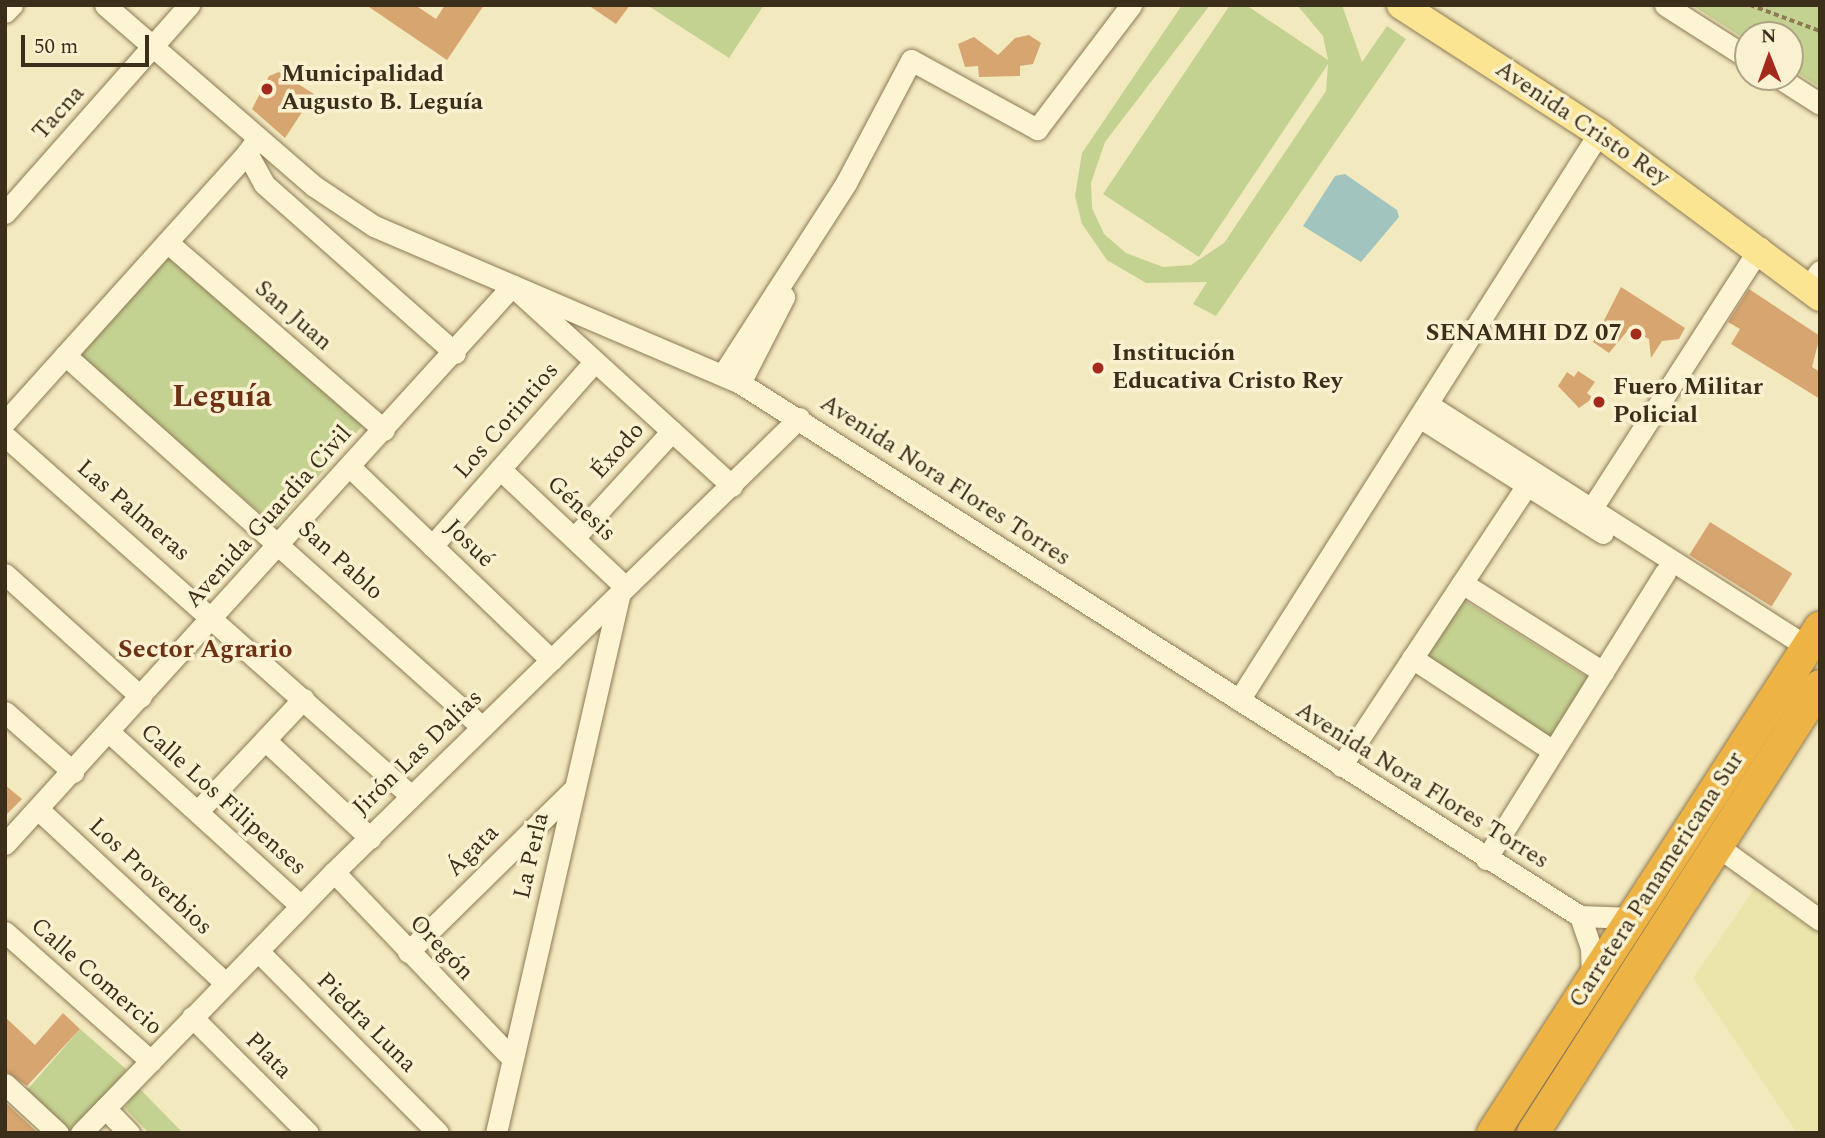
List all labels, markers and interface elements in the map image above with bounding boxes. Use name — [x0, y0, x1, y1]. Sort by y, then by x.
scale bar — [24, 21, 152, 65]
north arrow — [1734, 21, 1804, 91]
text: N — [1761, 22, 1777, 51]
text: 50 m — [34, 31, 78, 63]
street label: Avenida Cristo Rey — [1489, 55, 1675, 193]
place label: Municipalidad Augusto B. Leguía — [281, 61, 483, 117]
street label: Tacna — [27, 80, 91, 146]
marker: Municipalidad Augusto B. Leguía — [259, 81, 275, 97]
street label: San Juan — [248, 275, 338, 357]
place label: SENAMHI DZ 07 — [1426, 320, 1622, 348]
marker: SENAMHI DZ 07 — [1628, 326, 1644, 342]
place label: Institución Educativa Cristo Rey — [1112, 340, 1342, 396]
street label: Los Corintios — [448, 357, 566, 485]
marker: Institución Educativa Cristo Rey — [1090, 360, 1106, 376]
place label: Fuero Militar Policial — [1613, 374, 1763, 430]
district label: Leguía — [172, 378, 272, 416]
street label: Avenida Nora Flores Torres — [814, 389, 1076, 573]
marker: Fuero Militar Policial — [1591, 394, 1607, 410]
street label: Éxodo — [585, 417, 651, 485]
street label: Avenida Guardia Civil — [179, 420, 359, 614]
street label: Las Palmeras — [70, 454, 196, 568]
street label: Génesis — [541, 470, 621, 548]
street label: Josué — [438, 514, 500, 574]
street label: San Pablo — [291, 515, 389, 607]
district label: Sector Agrario — [118, 634, 292, 666]
street label: Jirón Las Dalias — [347, 684, 489, 822]
street label: Avenida Nora Flores Torres — [1290, 696, 1554, 876]
street label: Calle Los Filipenses — [134, 718, 312, 882]
street label: Carretera Panamericana Sur — [1563, 747, 1751, 1013]
street label: La Perla — [508, 810, 556, 902]
street label: Los Proverbios — [82, 812, 218, 942]
street label: Ágata — [441, 819, 505, 883]
street label: Oregón — [403, 909, 479, 987]
street label: Calle Comercio — [24, 912, 168, 1042]
street label: Piedra Luna — [310, 967, 422, 1079]
street label: Plata — [239, 1027, 297, 1085]

